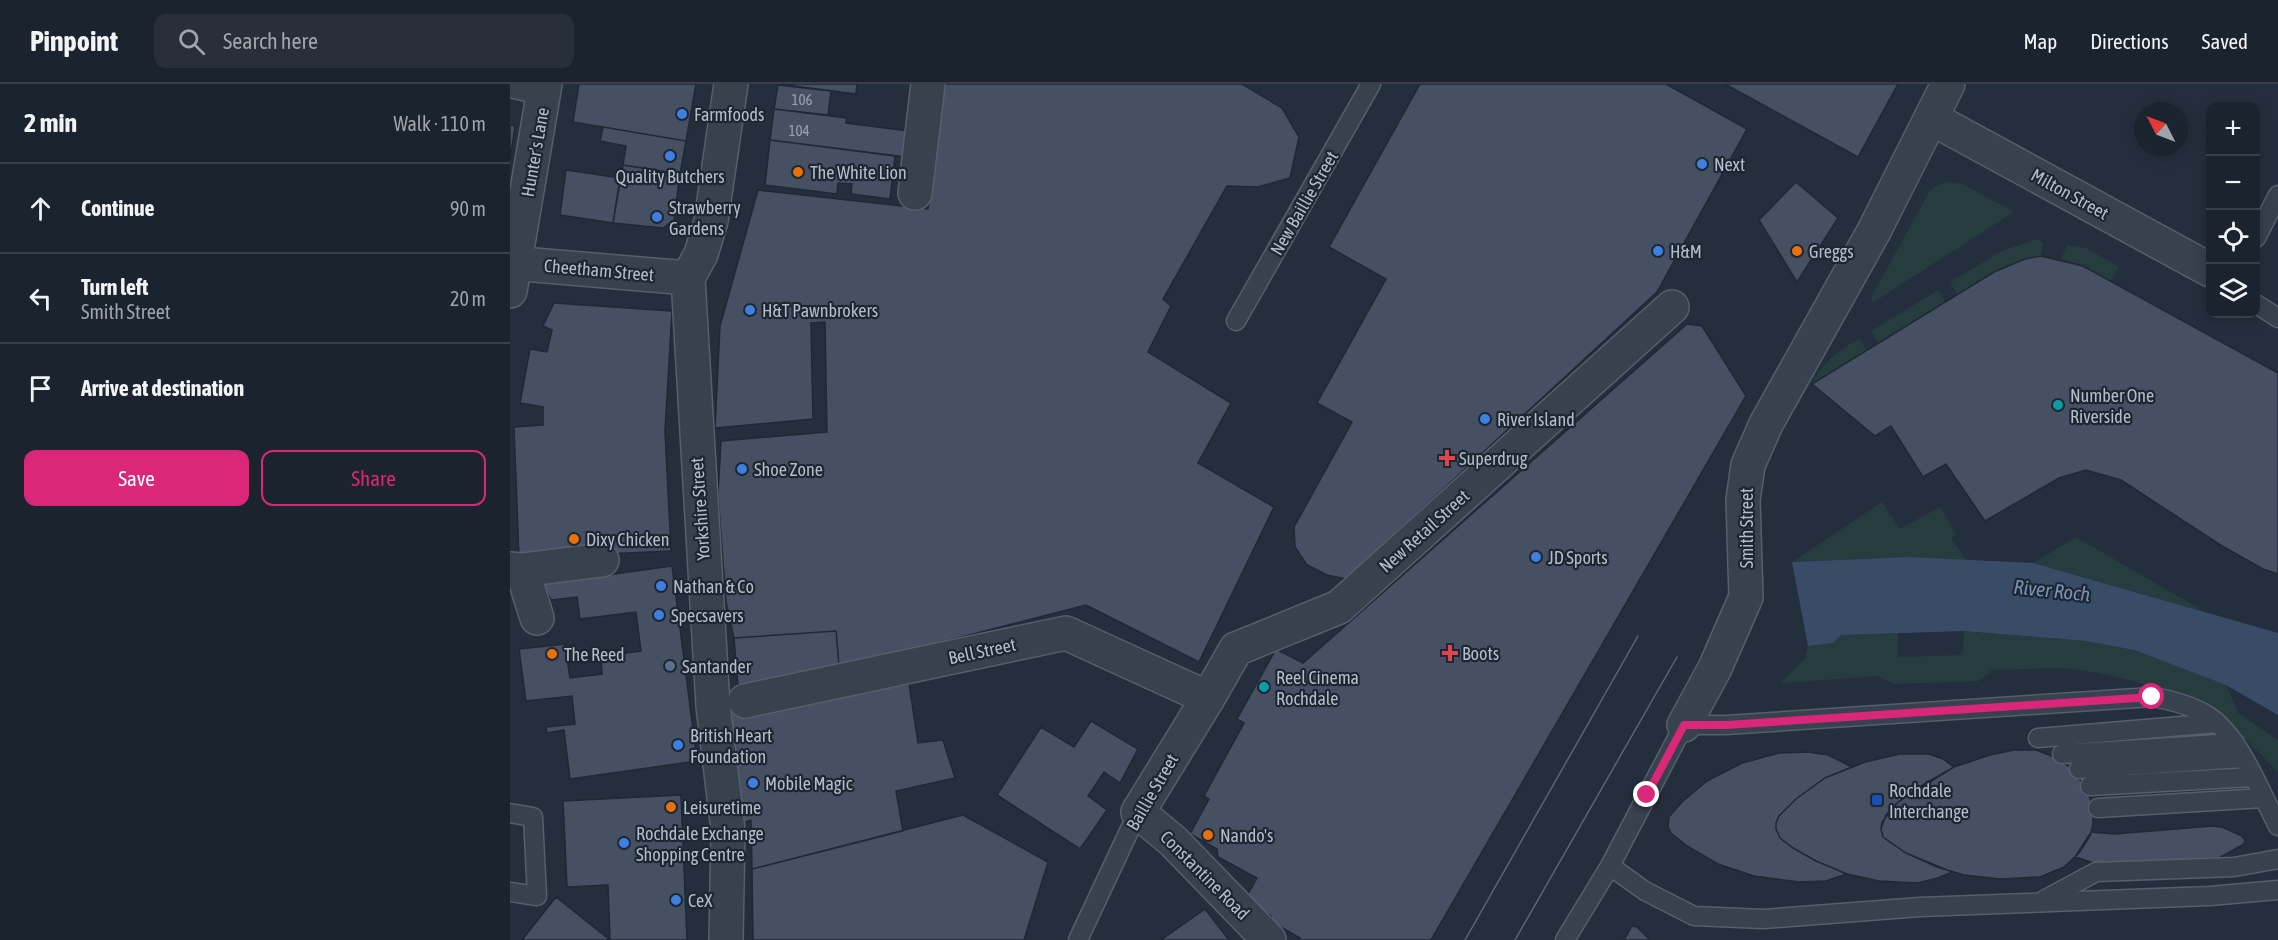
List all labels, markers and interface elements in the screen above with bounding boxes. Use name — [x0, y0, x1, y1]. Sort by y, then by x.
search box — [154, 14, 574, 68]
text: Pinpoint — [30, 25, 118, 57]
icon: search — [175, 25, 208, 58]
text: Search here — [223, 28, 318, 54]
text: Map — [2023, 29, 2057, 53]
text: Directions — [2090, 29, 2169, 53]
text: Saved — [2202, 29, 2248, 53]
house number: 106 — [791, 91, 813, 108]
north arrow — [2134, 102, 2188, 156]
map controls — [2206, 102, 2260, 318]
button: + — [2206, 102, 2260, 156]
place label: Farmfoods — [694, 104, 764, 125]
street label: Hunter's Lane — [517, 106, 553, 198]
marker: Farmfoods — [675, 107, 689, 121]
text: 2 min — [24, 108, 77, 138]
text: Walk · 110 m — [394, 112, 486, 135]
house number: 104 — [788, 122, 810, 139]
street label: New Baillie Street — [1266, 147, 1342, 259]
marker: Quality Butchers — [663, 149, 677, 163]
place label: Next — [1714, 154, 1745, 175]
button: − — [2206, 156, 2260, 210]
marker: Next — [1695, 157, 1709, 171]
place label: The White Lion — [810, 162, 907, 183]
street label: Milton Street — [2028, 164, 2112, 224]
marker: The White Lion — [791, 165, 805, 179]
place label: Quality Butchers — [615, 166, 725, 187]
icon: ahead — [24, 192, 57, 225]
text: Continue — [81, 195, 155, 221]
text: 90 m — [450, 197, 486, 220]
place label: Strawberry Gardens — [669, 197, 741, 239]
marker: Strawberry Gardens — [650, 210, 664, 224]
button: locate — [2206, 210, 2260, 264]
place label: H&M — [1670, 241, 1702, 262]
place label: Greggs — [1809, 241, 1854, 262]
marker: H&M — [1651, 244, 1665, 258]
marker: Greggs — [1790, 244, 1804, 258]
street label: Cheetham Street — [543, 255, 655, 285]
button: layers — [2206, 264, 2260, 318]
text: Turn left — [81, 274, 148, 300]
icon: left — [24, 282, 57, 315]
text: 20 m — [450, 287, 486, 310]
text: Smith Street — [81, 300, 170, 323]
place label: H&T Pawnbrokers — [762, 300, 878, 321]
marker: H&T Pawnbrokers — [743, 303, 757, 317]
icon: arrive — [24, 372, 57, 405]
text: Arrive at destination — [81, 375, 244, 401]
place label: Number One Riverside — [2070, 385, 2154, 427]
marker: Number One Riverside — [2051, 398, 2065, 412]
place label: River Island — [1497, 409, 1575, 430]
marker: River Island — [1478, 412, 1492, 426]
place label: Superdrug — [1459, 448, 1528, 469]
button: Save — [24, 450, 249, 506]
button: Share — [261, 450, 486, 506]
marker: Superdrug — [1440, 451, 1454, 465]
street label: Yorkshire Street — [686, 457, 714, 561]
place label: Shoe Zone — [754, 459, 823, 480]
marker: Shoe Zone — [735, 462, 749, 476]
street label: New Retail Street — [1375, 485, 1473, 577]
street label: Smith Street — [1736, 488, 1757, 568]
place label: Dixy Chicken — [586, 529, 669, 550]
marker: Dixy Chicken — [567, 532, 581, 546]
place label: JD Sports — [1548, 547, 1608, 568]
marker: JD Sports — [1529, 550, 1543, 564]
water label: River Roch — [2013, 575, 2092, 605]
place label: Nathan & Co — [673, 576, 754, 597]
marker: Nathan & Co — [654, 579, 668, 593]
place label: Specsavers — [671, 605, 744, 626]
marker: Specsavers — [652, 608, 666, 622]
street label: Bell Street — [946, 634, 1018, 668]
place label: Boots — [1462, 643, 1499, 664]
place label: The Reed — [564, 644, 625, 665]
marker: Boots — [1443, 646, 1457, 660]
marker: The Reed — [545, 647, 559, 661]
place label: Santander — [682, 656, 752, 677]
marker: Santander — [663, 659, 677, 673]
place label: Reel Cinema Rochdale — [1276, 667, 1359, 709]
marker: Reel Cinema Rochdale — [1257, 680, 1271, 694]
route start — [2138, 683, 2164, 709]
place label: British Heart Foundation — [690, 725, 772, 767]
marker: British Heart Foundation — [671, 738, 685, 752]
street label: Baillie Street — [1122, 750, 1182, 834]
place label: Mobile Magic — [765, 773, 853, 794]
marker: Mobile Magic — [746, 776, 760, 790]
place label: Rochdale Interchange — [1889, 780, 1969, 822]
route end — [1633, 781, 1659, 807]
marker: Rochdale Interchange — [1870, 793, 1884, 807]
place label: Leisuretime — [683, 797, 761, 818]
marker: Leisuretime — [664, 800, 678, 814]
place label: Rochdale Exchange Shopping Centre — [636, 823, 764, 865]
place label: Nando's — [1220, 825, 1273, 846]
street label: Constantine Road — [1156, 826, 1254, 924]
marker: Nando's — [1201, 828, 1215, 842]
marker: Rochdale Exchange Shopping Centre — [617, 836, 631, 850]
place label: CeX — [688, 890, 713, 911]
marker: CeX — [669, 893, 683, 907]

